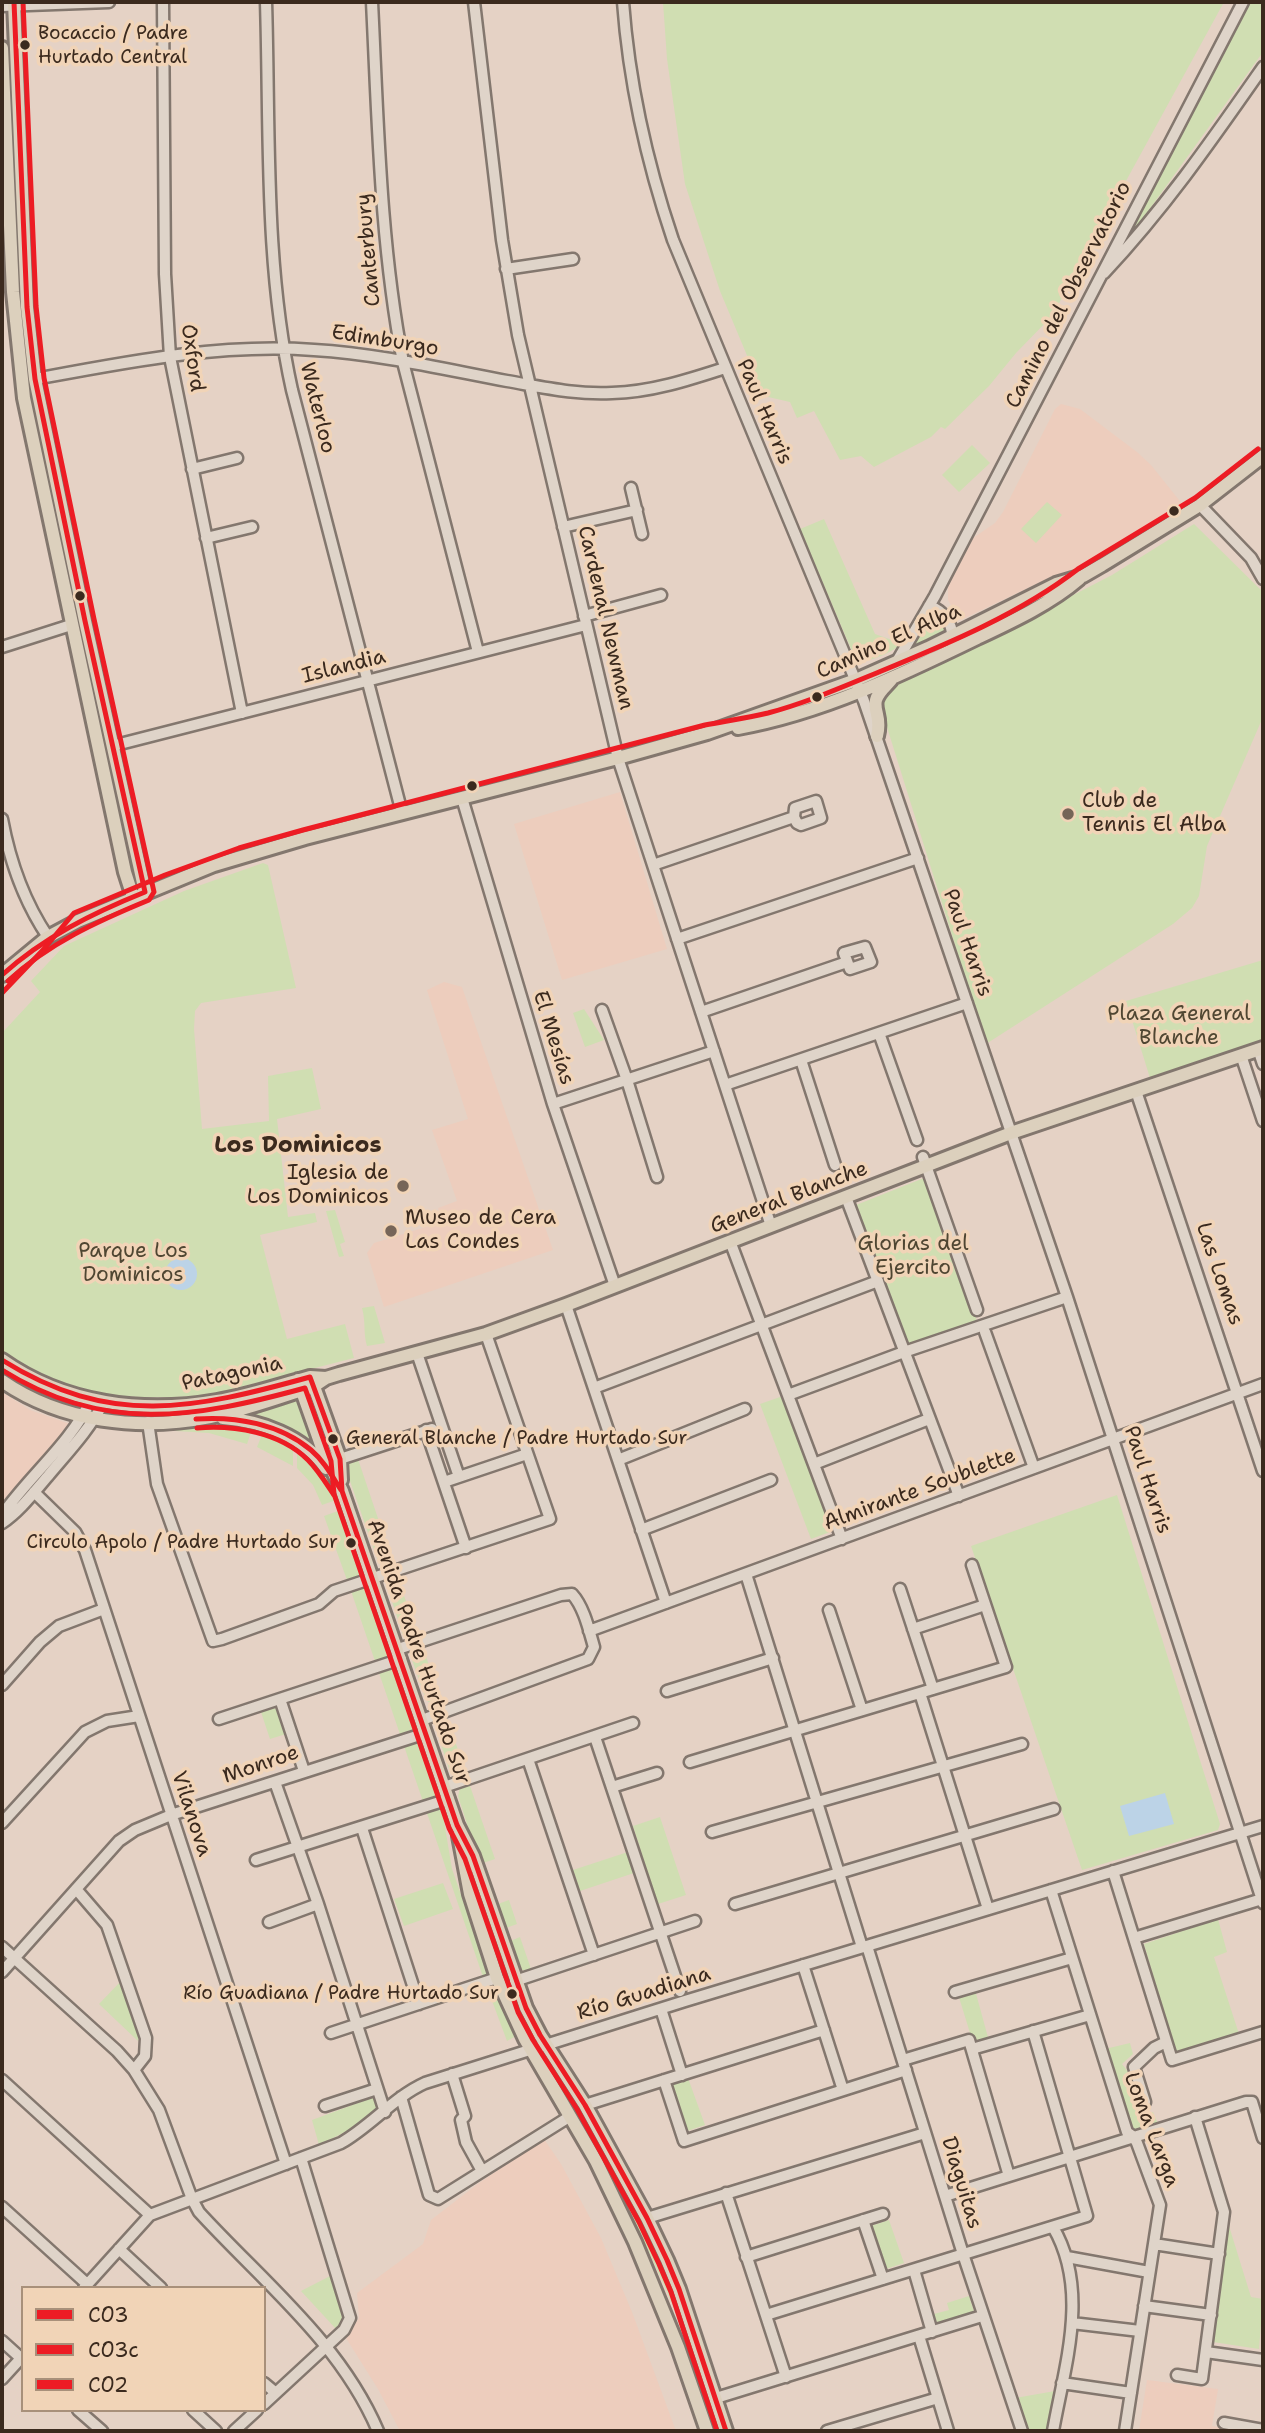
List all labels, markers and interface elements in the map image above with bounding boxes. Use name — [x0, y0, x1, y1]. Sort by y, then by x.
place label: Bocaccio / Padre Hurtado Central — [38, 23, 188, 67]
marker: Bocaccio / Padre Hurtado Central — [18, 38, 32, 52]
street label: Camino del Observatorio — [1001, 177, 1137, 413]
street label: Canterbury — [352, 192, 386, 308]
street label: Edimburgo — [330, 320, 440, 362]
street label: Oxford — [175, 323, 209, 393]
street label: Paul Harris — [731, 356, 797, 468]
street label: Waterloo — [294, 360, 340, 456]
unlabelled marker — [1167, 504, 1181, 518]
street label: Cardenal Newman — [572, 524, 638, 712]
unlabelled marker — [73, 589, 87, 603]
street label: Camino El Alba — [813, 599, 965, 685]
street label: Islandia — [300, 644, 388, 690]
unlabelled marker — [810, 690, 824, 704]
unlabelled marker — [465, 779, 479, 793]
place label: Club de Tennis El Alba — [1082, 789, 1226, 839]
marker: Club de Tennis El Alba — [1060, 806, 1076, 822]
street label: Paul Harris — [937, 886, 997, 1000]
street label: El Mesías — [527, 988, 579, 1088]
park label: Plaza General Blanche — [1107, 1002, 1251, 1052]
district label: Los Dominicos — [214, 1132, 382, 1160]
street label: General Blanche — [707, 1156, 871, 1240]
place label: Iglesia de Los Dominicos — [247, 1161, 389, 1211]
marker: Iglesia de Los Dominicos — [395, 1178, 411, 1194]
place label: Museo de Cera Las Condes — [405, 1206, 556, 1256]
street label: Las Lomas — [1190, 1219, 1248, 1329]
marker: Museo de Cera Las Condes — [383, 1223, 399, 1239]
park label: Glorias del Ejercito — [858, 1232, 968, 1282]
park label: Parque Los Dominicos — [78, 1239, 188, 1289]
street label: Patagonia — [179, 1351, 285, 1397]
street label: Paul Harris — [1118, 1423, 1176, 1537]
place label: General Blanche / Padre Hurtado Sur — [346, 1428, 687, 1450]
marker: General Blanche / Padre Hurtado Sur — [326, 1432, 340, 1446]
street label: Almirante Soublette — [821, 1444, 1019, 1536]
street label: Avenida Padre Hurtado Sur — [361, 1516, 475, 1788]
place label: Circulo Apolo / Padre Hurtado Sur — [26, 1532, 338, 1554]
marker: Circulo Apolo / Padre Hurtado Sur — [344, 1536, 358, 1550]
street label: Monroe — [220, 1740, 302, 1790]
street label: Vilanova — [165, 1768, 217, 1860]
street label: Río Guadiana — [574, 1962, 714, 2026]
place label: Río Guadiana / Padre Hurtado Sur — [183, 1983, 499, 2005]
marker: Río Guadiana / Padre Hurtado Sur — [505, 1987, 519, 2001]
street label: Loma Larga — [1118, 2069, 1184, 2191]
street label: Diaguitas — [935, 2134, 987, 2232]
legend — [21, 2286, 266, 2412]
text: C03 — [88, 2301, 129, 2329]
text: C03c — [88, 2336, 139, 2364]
text: C02 — [88, 2371, 128, 2399]

